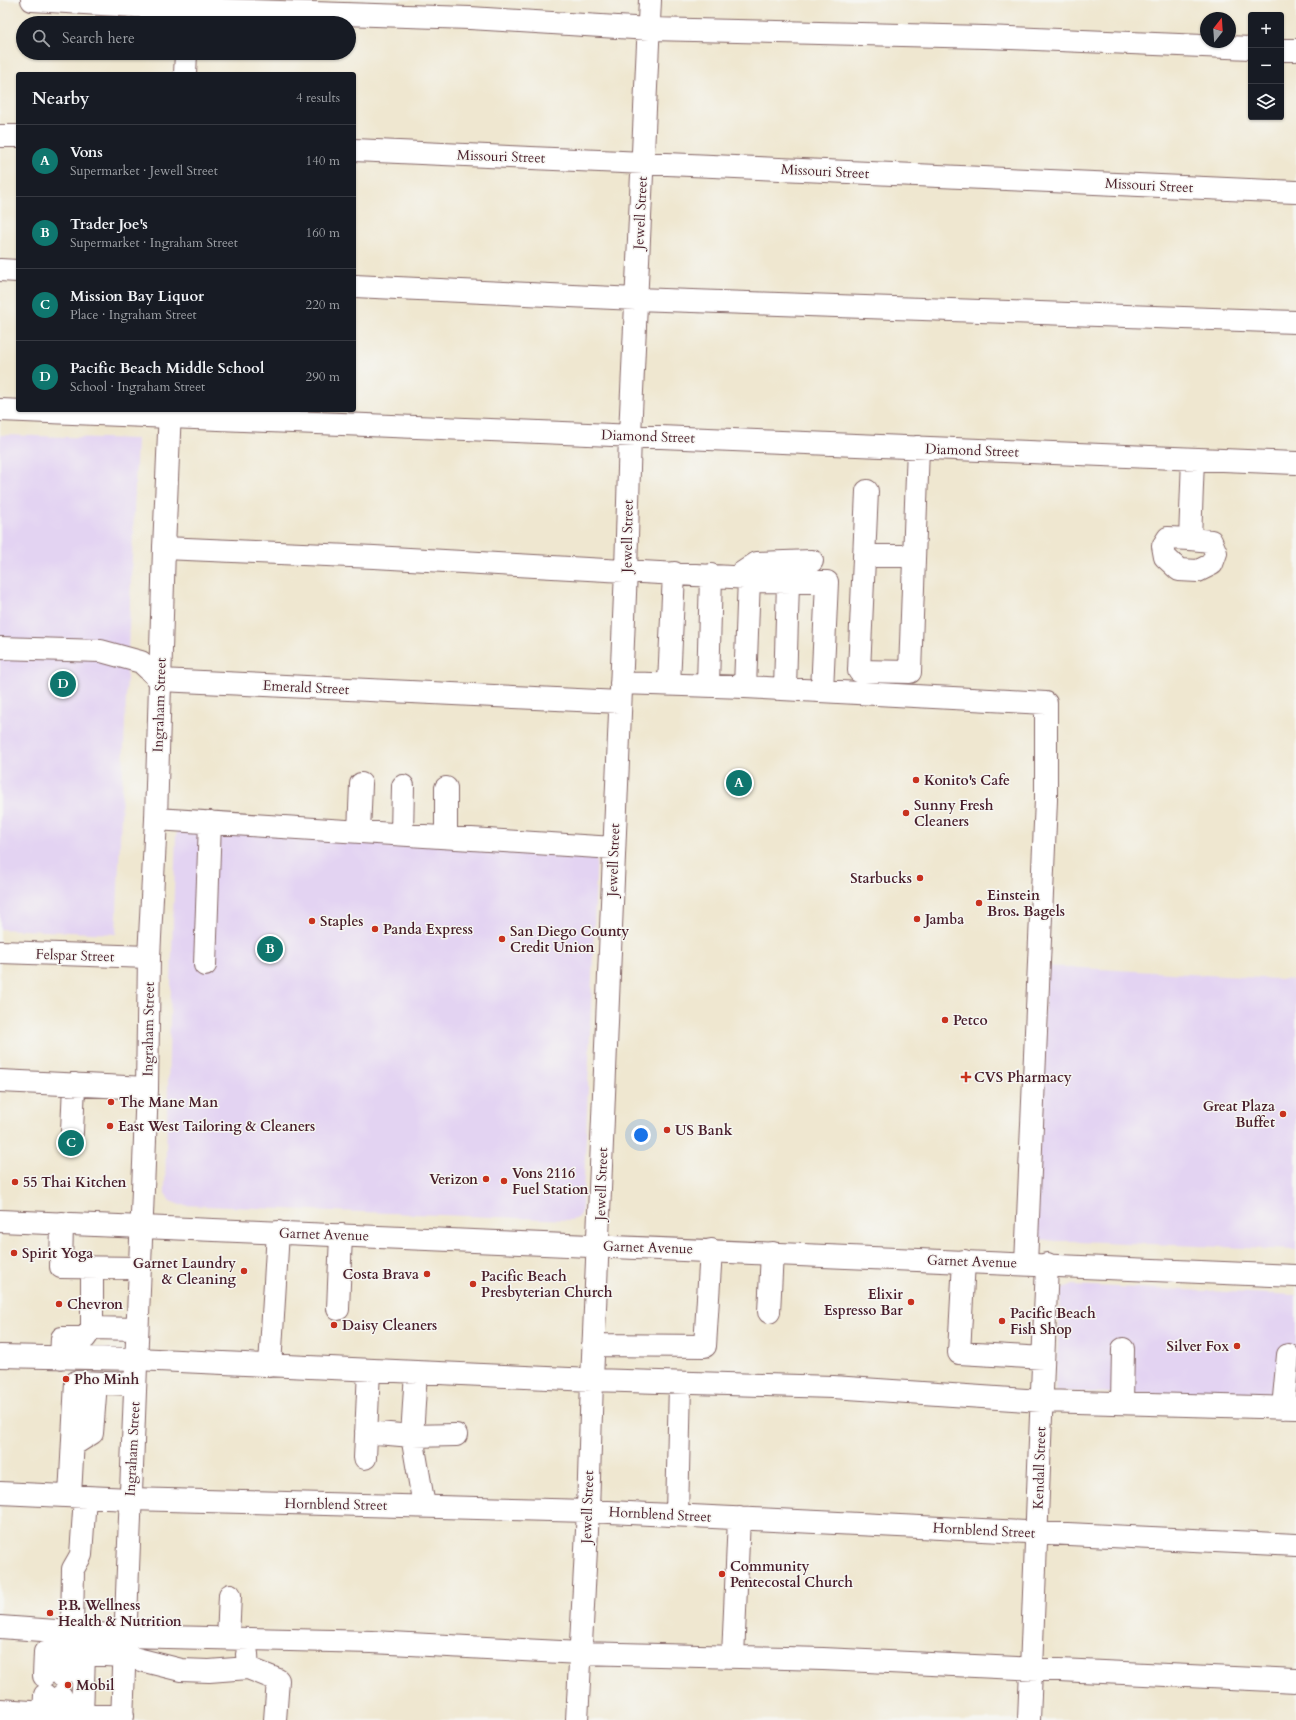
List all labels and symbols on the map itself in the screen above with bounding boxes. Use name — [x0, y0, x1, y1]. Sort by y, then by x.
north arrow — [1200, 12, 1236, 48]
street label: Missouri Street — [457, 145, 546, 168]
street label: Missouri Street — [780, 160, 870, 183]
street label: Missouri Street — [1104, 174, 1194, 197]
street label: Jewell Street — [629, 175, 652, 252]
street label: Diamond Street — [601, 425, 696, 448]
street label: Diamond Street — [925, 439, 1020, 462]
street label: Jewell Street — [617, 499, 638, 575]
street label: Ingraham Street — [148, 657, 171, 753]
pin: D — [50, 669, 76, 699]
street label: Emerald Street — [262, 676, 350, 699]
pin: A — [726, 768, 752, 798]
place label: Konito's Cafe — [924, 771, 1010, 790]
marker: Konito's Cafe — [911, 775, 921, 785]
place label: Sunny Fresh Cleaners — [914, 796, 994, 831]
marker: Sunny Fresh Cleaners — [901, 808, 911, 818]
street label: Jewell Street — [603, 823, 624, 899]
place label: Starbucks — [850, 869, 912, 888]
marker: Starbucks — [915, 873, 925, 883]
place label: Einstein Bros. Bagels — [987, 886, 1065, 921]
marker: Einstein Bros. Bagels — [974, 898, 984, 908]
place label: Jamba — [923, 910, 964, 929]
place label: Staples — [320, 912, 364, 931]
marker: Jamba — [912, 914, 922, 924]
marker: Staples — [307, 916, 317, 926]
place label: Panda Express — [383, 920, 473, 939]
place label: San Diego County Credit Union — [510, 922, 629, 957]
marker: Panda Express — [370, 924, 380, 934]
pin: B — [257, 934, 283, 964]
marker: San Diego County Credit Union — [497, 934, 507, 944]
street label: Felspar Street — [35, 945, 115, 966]
street label: Ingraham Street — [138, 981, 159, 1077]
place label: Petco — [953, 1011, 988, 1030]
marker: Petco — [940, 1015, 950, 1025]
place label: CVS Pharmacy — [974, 1068, 1072, 1087]
marker: CVS Pharmacy — [961, 1072, 971, 1082]
place label: The Mane Man — [119, 1093, 218, 1112]
marker: The Mane Man — [106, 1097, 116, 1107]
place label: Great Plaza Buffet — [1203, 1097, 1275, 1132]
marker: Great Plaza Buffet — [1278, 1109, 1288, 1119]
place label: East West Tailoring & Cleaners — [118, 1117, 315, 1136]
marker: East West Tailoring & Cleaners — [105, 1121, 115, 1131]
place label: US Bank — [675, 1121, 733, 1140]
your location — [631, 1125, 651, 1145]
marker: US Bank — [662, 1125, 672, 1135]
pin: C — [58, 1128, 84, 1158]
street label: Jewell Street — [591, 1147, 612, 1223]
place label: Vons 2116 Fuel Station — [512, 1164, 588, 1199]
place label: Verizon — [429, 1170, 478, 1189]
place label: 55 Thai Kitchen — [23, 1173, 126, 1192]
marker: Verizon — [481, 1174, 491, 1184]
marker: Vons 2116 Fuel Station — [499, 1176, 509, 1186]
marker: 55 Thai Kitchen — [10, 1177, 20, 1187]
street label: Garnet Avenue — [279, 1223, 369, 1246]
street label: Garnet Avenue — [603, 1236, 693, 1259]
place label: Spirit Yoga — [22, 1244, 93, 1263]
marker: Spirit Yoga — [9, 1248, 19, 1258]
street label: Garnet Avenue — [927, 1250, 1017, 1273]
place label: Garnet Laundry & Cleaning — [133, 1254, 237, 1289]
place label: Costa Brava — [342, 1265, 419, 1284]
marker: Garnet Laundry & Cleaning — [239, 1266, 249, 1276]
place label: Pacific Beach Presbyterian Church — [481, 1267, 613, 1302]
marker: Costa Brava — [422, 1269, 432, 1279]
marker: Pacific Beach Presbyterian Church — [468, 1279, 478, 1289]
place label: Elixir Espresso Bar — [824, 1285, 903, 1320]
place label: Chevron — [67, 1295, 123, 1314]
marker: Elixir Espresso Bar — [906, 1297, 916, 1307]
marker: Chevron — [54, 1299, 64, 1309]
place label: Pacific Beach Fish Shop — [1010, 1304, 1096, 1339]
place label: Daisy Cleaners — [342, 1316, 437, 1335]
marker: Pacific Beach Fish Shop — [997, 1316, 1007, 1326]
marker: Daisy Cleaners — [329, 1320, 339, 1330]
place label: Silver Fox — [1167, 1337, 1229, 1356]
marker: Silver Fox — [1232, 1341, 1242, 1351]
place label: Pho Minh — [74, 1370, 140, 1389]
marker: Pho Minh — [61, 1374, 71, 1384]
street label: Ingraham Street — [121, 1401, 144, 1497]
street label: Kendall Street — [1029, 1426, 1050, 1510]
street label: Jewell Street — [577, 1470, 598, 1546]
street label: Hornblend Street — [285, 1494, 388, 1515]
street label: Hornblend Street — [608, 1502, 712, 1527]
street label: Hornblend Street — [932, 1518, 1036, 1543]
place label: Community Pentecostal Church — [730, 1557, 853, 1592]
marker: Community Pentecostal Church — [717, 1569, 727, 1579]
place label: P.B. Wellness Health & Nutrition — [58, 1596, 182, 1631]
marker: P.B. Wellness Health & Nutrition — [45, 1608, 55, 1618]
place label: Mobil — [76, 1676, 114, 1695]
marker: Mobil — [63, 1680, 73, 1690]

